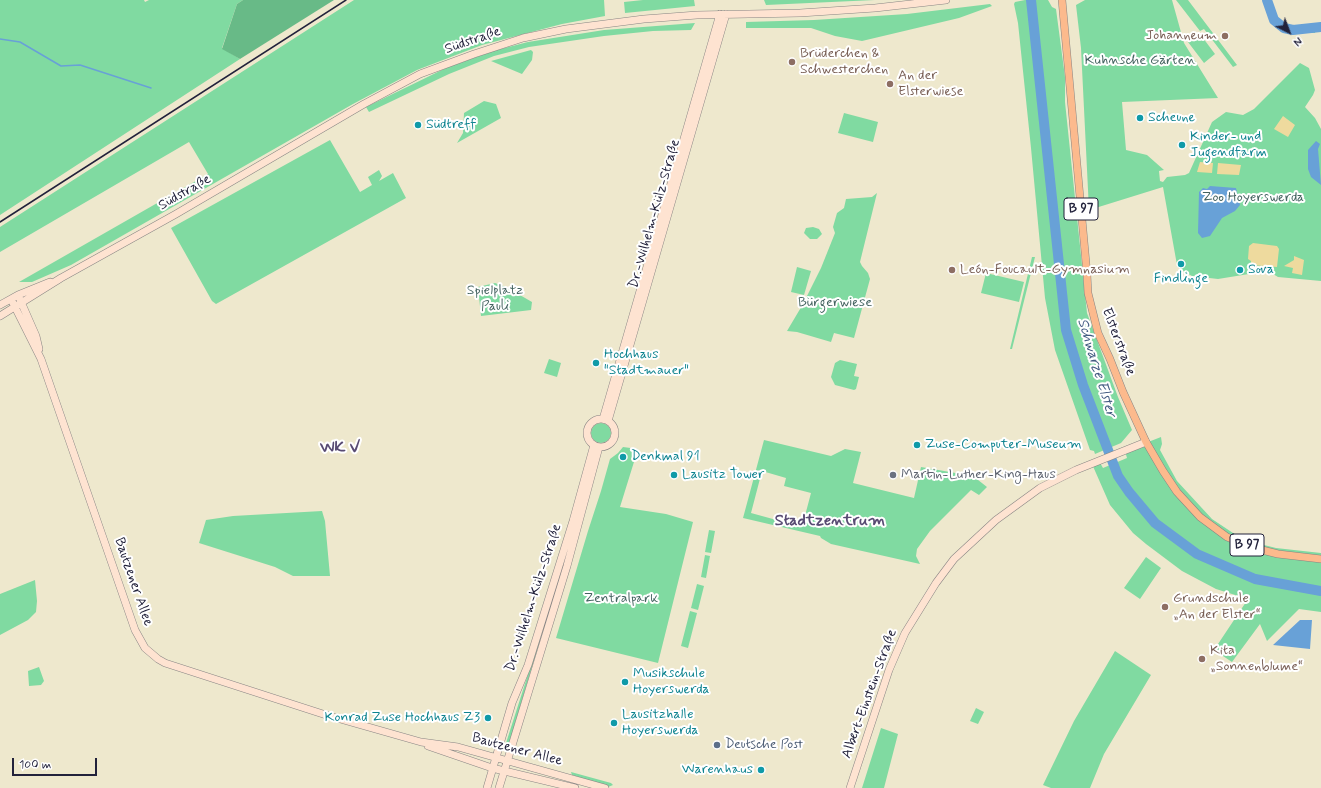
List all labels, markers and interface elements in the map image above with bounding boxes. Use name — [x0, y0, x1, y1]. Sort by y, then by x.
north arrow — [1269, 12, 1309, 52]
street label: Südstraße — [443, 24, 503, 58]
place label: Johanneum — [1146, 28, 1217, 44]
marker: Johanneum — [1220, 31, 1230, 41]
text: N — [1290, 33, 1304, 49]
place label: Brüderchen & Schwesterchen — [800, 46, 888, 78]
park label: Kuhnsche Gärten — [1085, 53, 1195, 69]
marker: Brüderchen & Schwesterchen — [787, 57, 797, 67]
place label: An der Elsterwiese — [898, 68, 963, 100]
marker: An der Elsterwiese — [885, 79, 895, 89]
place label: Scheune — [1148, 110, 1195, 126]
marker: Scheune — [1135, 113, 1145, 123]
place label: Südtreff — [426, 117, 476, 133]
marker: Südtreff — [413, 120, 423, 130]
place label: Kinder- und Jugendfarm — [1190, 129, 1267, 162]
street label: Dr.-Wilhelm-Külz-Straße — [626, 137, 684, 291]
marker: Kinder- und Jugendfarm — [1177, 140, 1187, 150]
street label: Südstraße — [156, 171, 214, 215]
park label: Zoo Hoyerswerda — [1202, 190, 1304, 206]
road number: B 97 — [1064, 198, 1098, 220]
marker: Findlinge — [1176, 259, 1186, 269]
place label: León-Foucault-Gymnasium — [960, 262, 1130, 278]
place label: Sova — [1248, 262, 1274, 278]
marker: León-Foucault-Gymnasium — [947, 265, 957, 275]
marker: Sova — [1235, 265, 1245, 275]
place label: Findlinge — [1154, 271, 1208, 287]
park label: Spielplatz Pauli — [467, 283, 523, 316]
park label: Bürgerwiese — [798, 295, 872, 311]
street label: Elsterstraße — [1097, 306, 1139, 378]
water label: Schwarze Elster — [1072, 316, 1120, 420]
place label: Hochhaus "Stadtmauer" — [604, 347, 689, 380]
marker: Hochhaus "Stadtmauer" — [591, 358, 601, 368]
place label: Zuse-Computer-Museum — [925, 437, 1082, 453]
district label: WK V — [320, 439, 360, 459]
marker: Zuse-Computer-Museum — [912, 440, 922, 450]
place label: Denkmal 91 — [631, 449, 700, 465]
marker: Denkmal 91 — [618, 452, 628, 462]
place label: Lausitz Tower — [682, 467, 764, 483]
place label: Martin-Luther-King-Haus — [901, 467, 1056, 483]
marker: Lausitz Tower — [669, 470, 679, 480]
marker: Martin-Luther-King-Haus — [888, 470, 898, 480]
district label: Stadtzentrum — [775, 512, 885, 532]
street label: Dr.-Wilhelm-Külz-Straße — [502, 522, 566, 674]
road number: B 97 — [1230, 534, 1264, 556]
street label: Bautzener Allee — [110, 535, 156, 629]
park label: Zentralpark — [584, 591, 658, 607]
place label: Grundschule „An der Elster“ — [1173, 591, 1261, 624]
marker: Grundschule „An der Elster“ — [1160, 602, 1170, 612]
street label: Albert-Einstein-Straße — [839, 627, 901, 761]
place label: Kita „Sonnenblume“ — [1210, 643, 1303, 676]
marker: Kita „Sonnenblume“ — [1197, 654, 1207, 664]
place label: Musikschule Hoyerswerda — [633, 666, 709, 698]
marker: Musikschule Hoyerswerda — [620, 677, 630, 687]
place label: Lausitzhalle Hoyerswerda — [622, 707, 698, 740]
place label: Konrad Zuse Hochhaus Z3 — [325, 710, 480, 726]
marker: Konrad Zuse Hochhaus Z3 — [483, 713, 493, 723]
marker: Lausitzhalle Hoyerswerda — [609, 718, 619, 728]
street label: Bautzener Allee — [470, 730, 564, 770]
place label: Deutsche Post — [725, 737, 803, 753]
marker: Deutsche Post — [712, 740, 722, 750]
scale bar — [14, 750, 99, 776]
text: 100 m — [19, 757, 51, 773]
place label: Warenhaus — [682, 762, 753, 778]
marker: Warenhaus — [756, 765, 766, 775]

